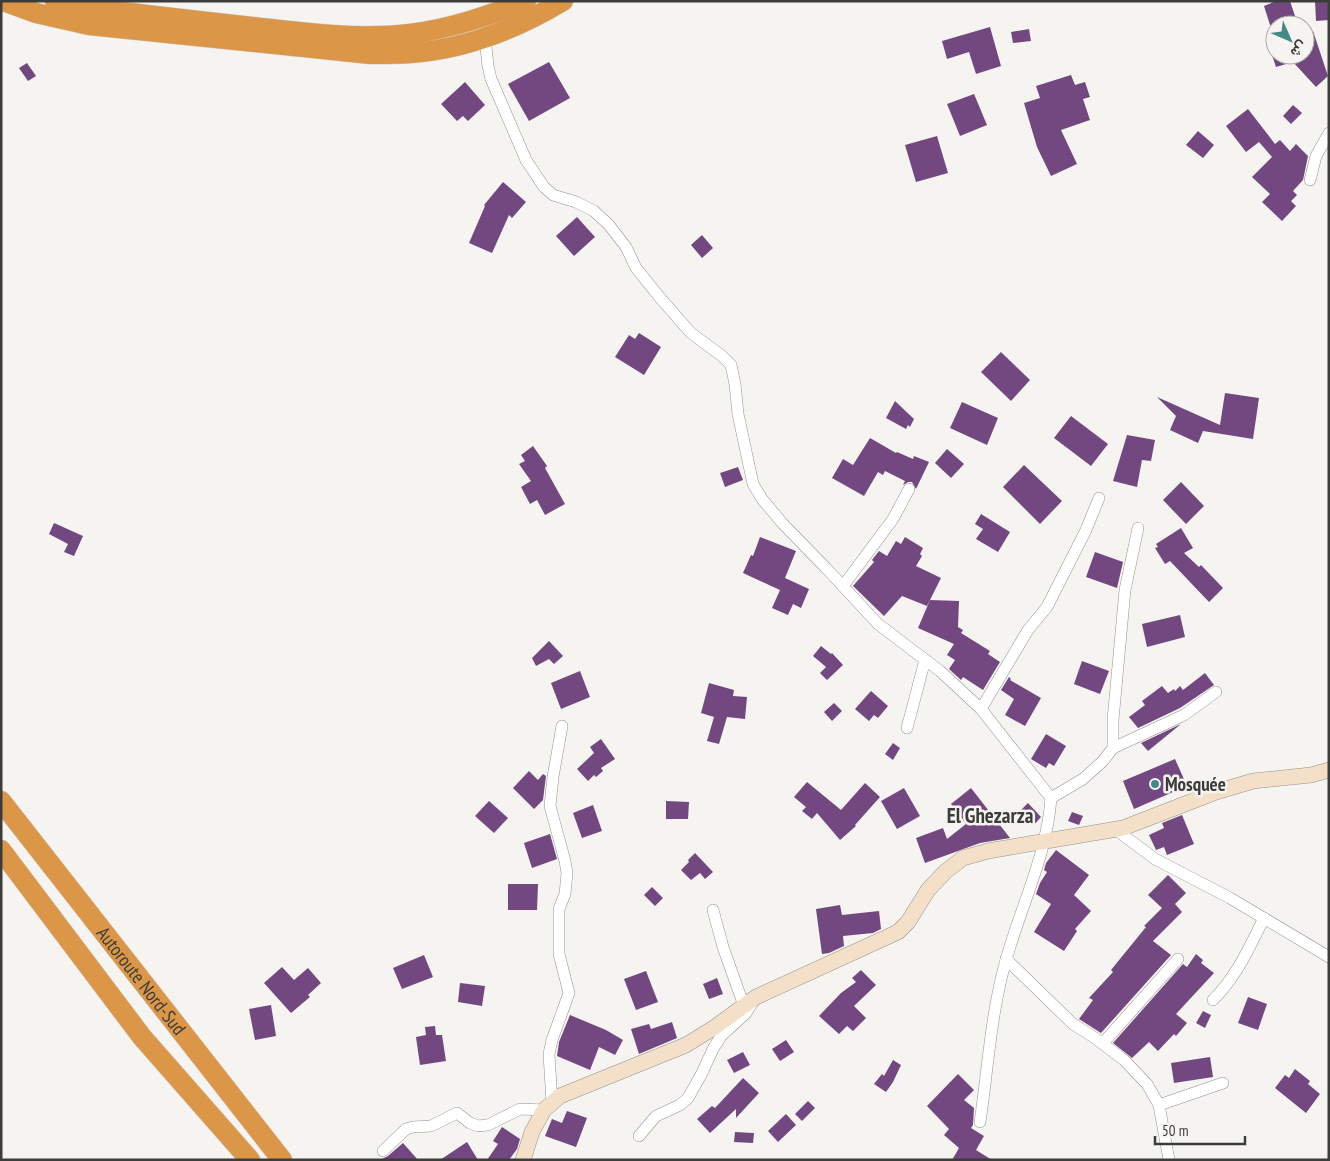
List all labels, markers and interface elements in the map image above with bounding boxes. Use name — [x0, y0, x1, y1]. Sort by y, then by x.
north arrow — [1265, 15, 1315, 65]
text: ش — [1287, 37, 1312, 62]
place label: Mosquée — [1165, 772, 1226, 796]
marker: Mosquée — [1149, 778, 1161, 790]
district label: El Ghezarza — [947, 802, 1034, 829]
street label: Autoroute Nord-Sud — [92, 921, 191, 1040]
scale bar — [1155, 1114, 1245, 1146]
text: 50 m — [1162, 1121, 1188, 1140]

